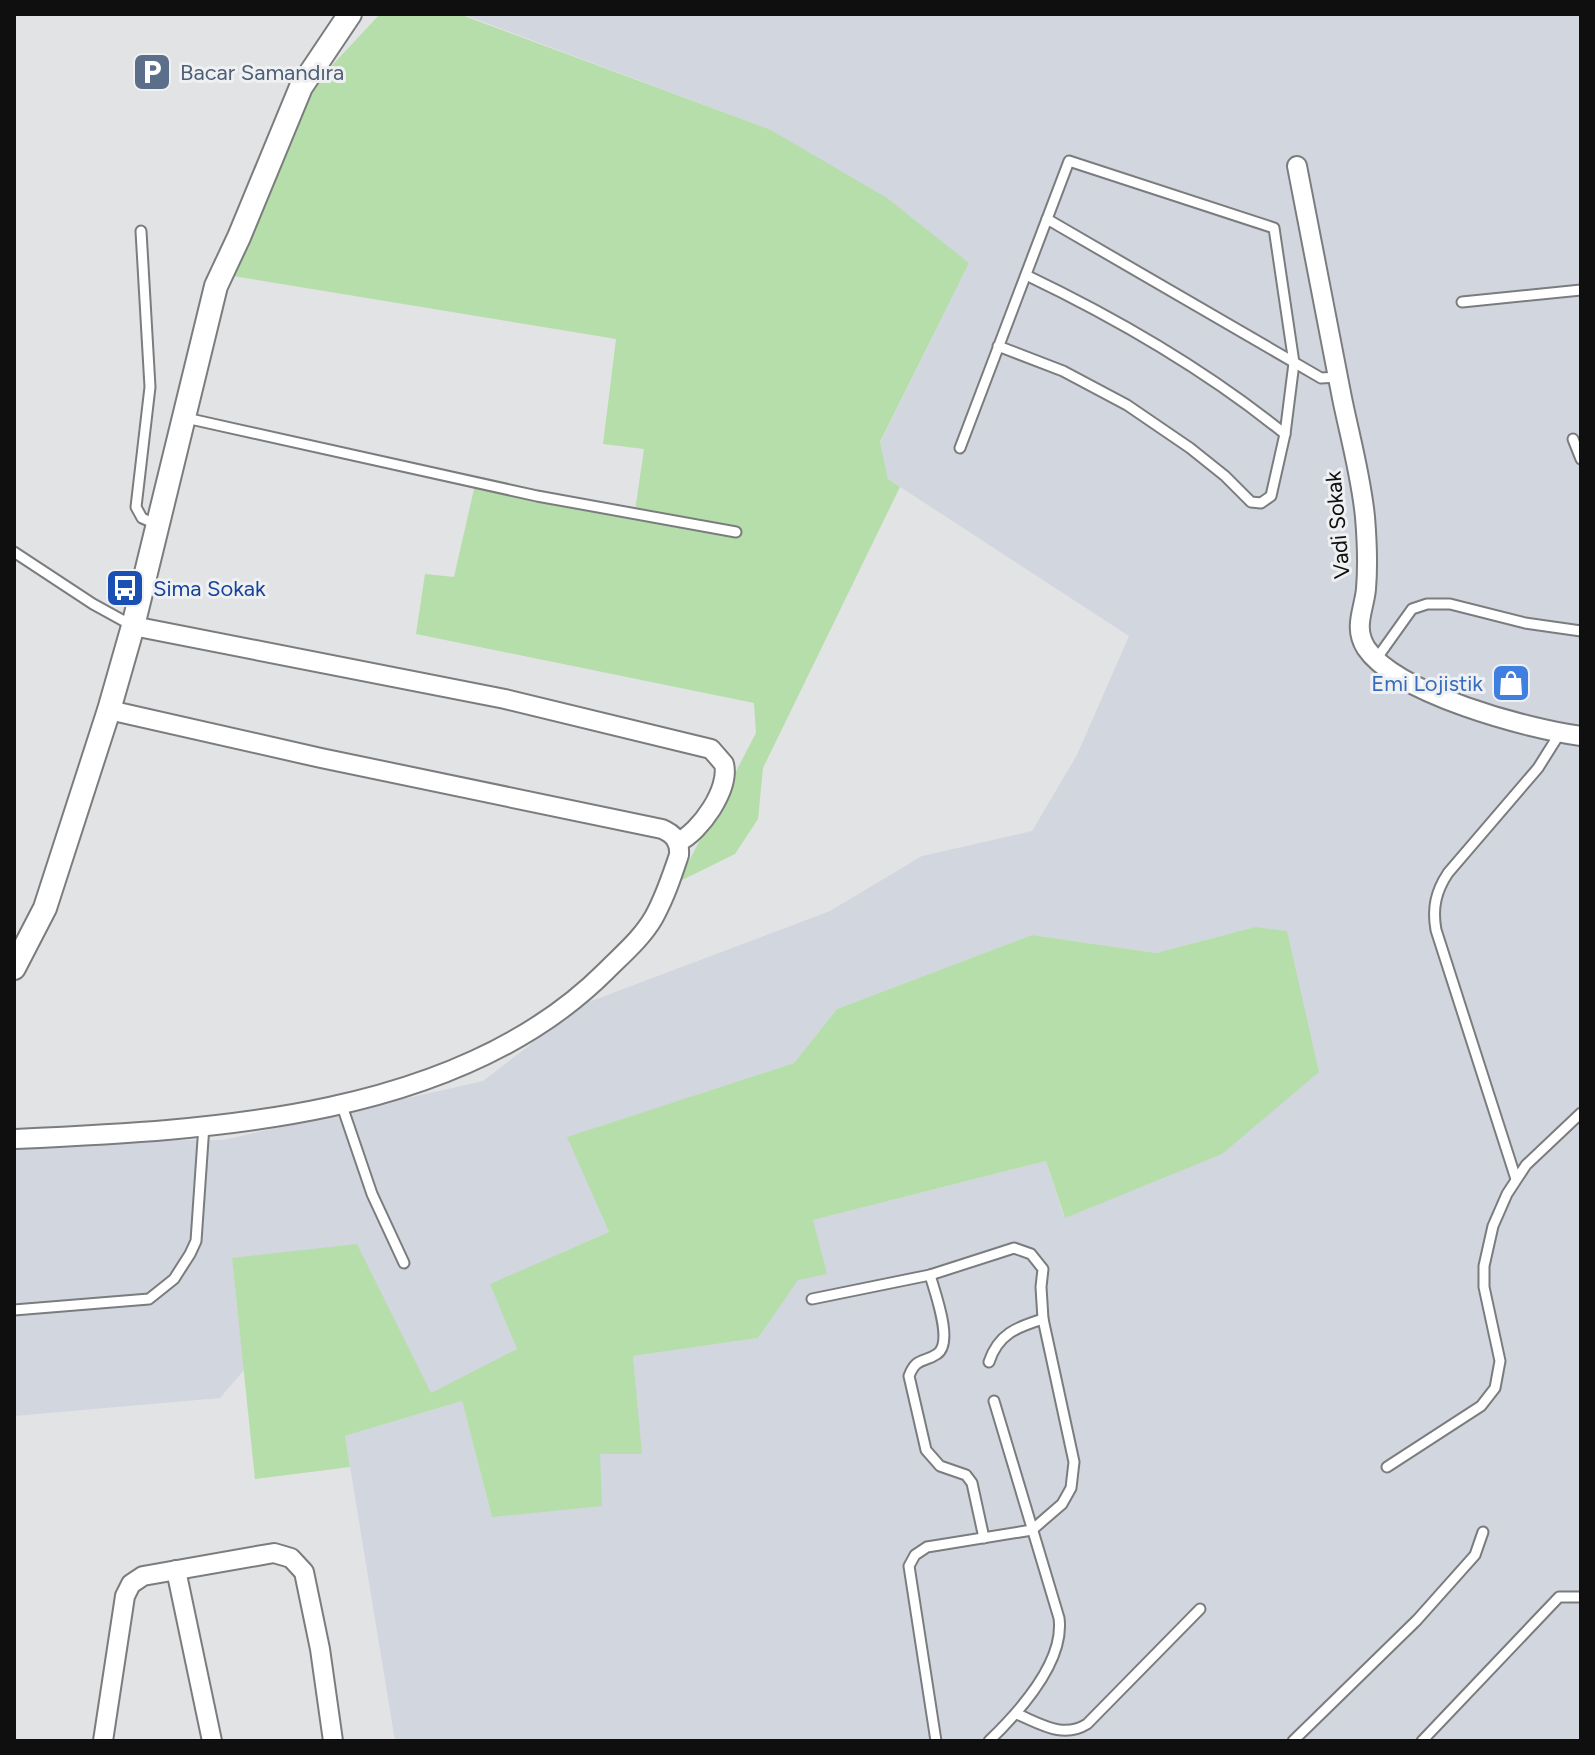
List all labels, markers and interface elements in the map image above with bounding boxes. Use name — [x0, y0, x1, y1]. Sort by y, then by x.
parking icon: Bacar Samandıra — [131, 51, 173, 93]
place label: Bacar Samandıra — [180, 59, 344, 86]
street label: Vadi Sokak — [1319, 470, 1356, 580]
bus stop icon: Sima Sokak — [104, 567, 146, 609]
place label: Sima Sokak — [153, 575, 266, 602]
shop icon: Emi Lojistik — [1490, 662, 1532, 704]
place label: Emi Lojistik — [1371, 670, 1483, 697]

